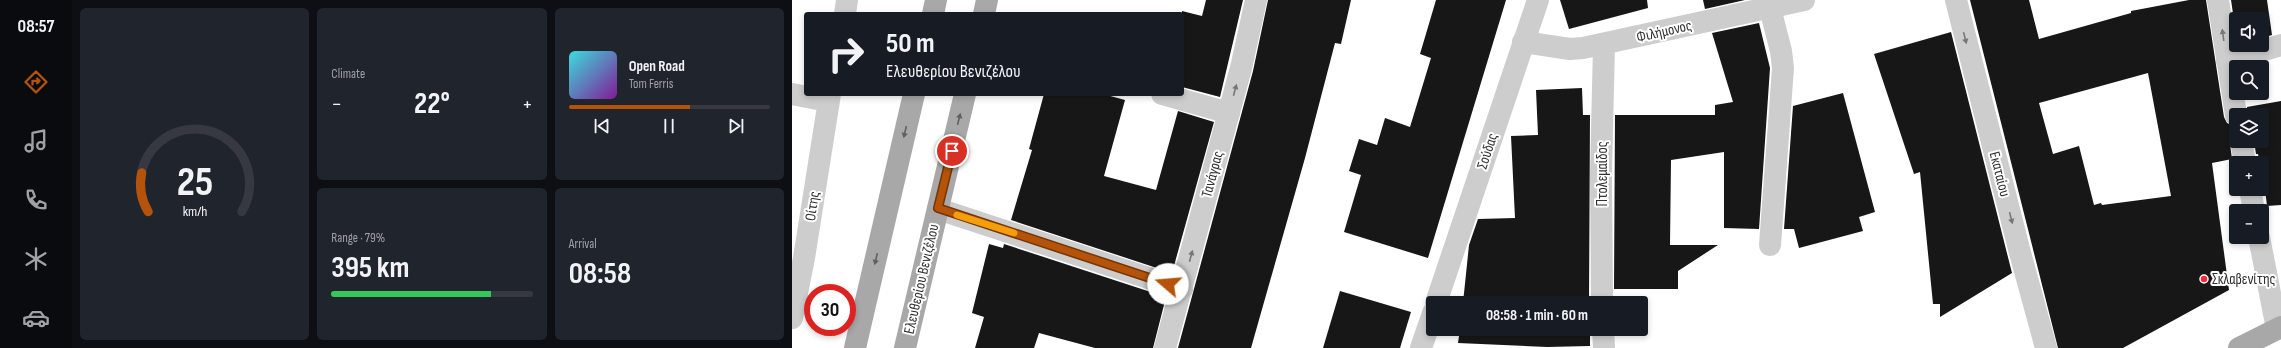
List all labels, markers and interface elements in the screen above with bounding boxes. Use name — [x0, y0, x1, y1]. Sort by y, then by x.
map controls — [2229, 12, 2269, 244]
button: sound — [2229, 12, 2269, 52]
text: 08:57 — [18, 16, 54, 37]
street label: Φιλήμονος — [1635, 16, 1694, 47]
text: 50 m — [886, 27, 935, 60]
icon: right — [820, 28, 872, 80]
one-way arrow — [2220, 29, 2226, 41]
one-way arrow — [1963, 32, 1969, 44]
text: Open Road — [629, 57, 685, 76]
button: search — [2229, 60, 2269, 100]
text: Ελευθερίου Βενιζέλου — [886, 61, 1021, 82]
text: Climate — [331, 66, 365, 82]
icon: directions — [22, 68, 50, 96]
text: Tom Ferris — [629, 76, 673, 92]
one-way arrow — [1232, 84, 1238, 96]
text: 22° — [414, 86, 450, 122]
text: − — [331, 91, 342, 118]
text: + — [522, 91, 533, 118]
button: layers — [2229, 108, 2269, 148]
one-way arrow — [957, 113, 963, 126]
icon: previous — [591, 115, 613, 137]
icon: pause — [658, 115, 680, 137]
icon: next — [725, 115, 747, 137]
one-way arrow — [902, 126, 908, 138]
icon: music — [22, 127, 50, 155]
street label: Σούδας — [1473, 131, 1502, 172]
pin — [935, 134, 969, 168]
icon: arrive — [941, 140, 963, 162]
street label: Πτολεμαίδος — [1593, 141, 1612, 207]
street label: Τανάγρας — [1197, 149, 1228, 199]
street label: Εκαταίου — [1985, 150, 2014, 199]
button: + — [2229, 156, 2269, 196]
text: 25 — [176, 158, 213, 207]
icon: phone — [22, 186, 50, 214]
street label: Οίτης — [801, 190, 824, 222]
text: km/h — [182, 203, 207, 220]
button: − — [2229, 204, 2269, 244]
one-way arrow — [2008, 212, 2014, 224]
street label: Ελευθερίου Βενιζέλου — [900, 222, 943, 336]
text: Range · 79% — [331, 230, 385, 246]
text: Arrival — [569, 236, 597, 252]
icon: climate — [22, 245, 50, 273]
text: 395 km — [331, 250, 409, 286]
one-way arrow — [1188, 250, 1194, 263]
one-way arrow — [872, 252, 878, 265]
text: 08:58 — [569, 256, 631, 292]
position arrow — [1147, 263, 1189, 305]
place label: Σκλαβενίτης — [2212, 270, 2276, 289]
marker: Σκλαβενίτης — [2199, 274, 2209, 284]
speed limit sign: 30 — [804, 284, 856, 336]
icon: car — [22, 304, 50, 332]
text: 08:58 · 1 min · 60 m — [1486, 306, 1588, 325]

